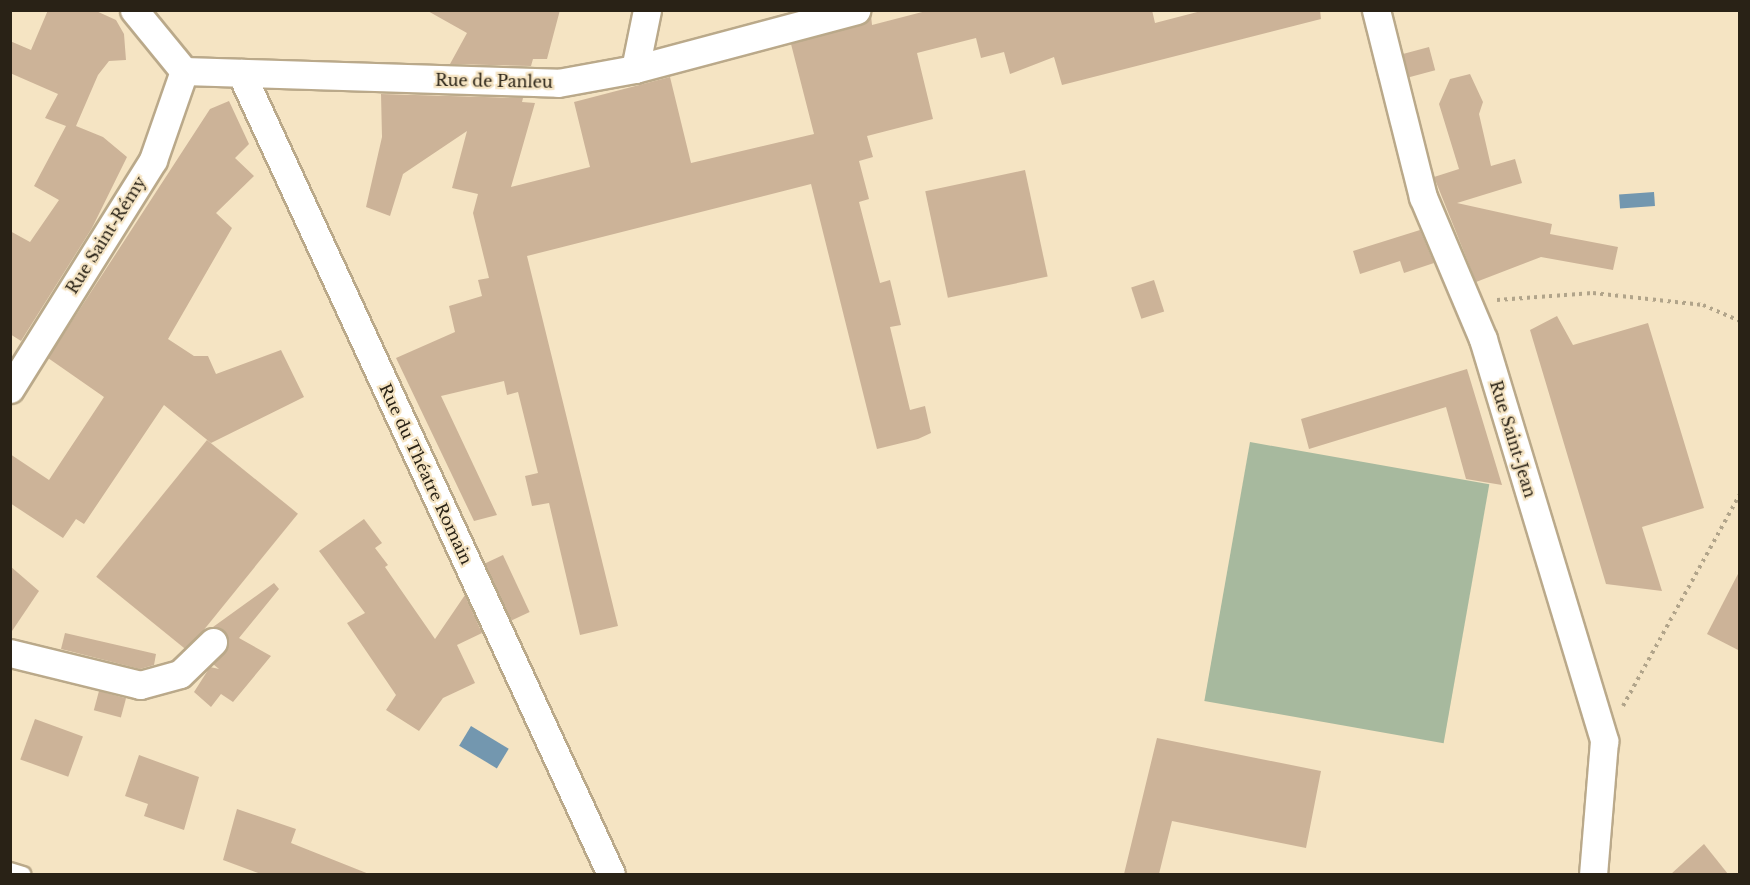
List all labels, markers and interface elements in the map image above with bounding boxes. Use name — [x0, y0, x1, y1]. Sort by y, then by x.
street label: Rue de Panleu — [435, 70, 553, 92]
street label: Rue Saint-Rémy — [62, 173, 150, 297]
street label: Rue Saint-Jean — [1486, 378, 1540, 500]
street label: Rue du Théatre Romain — [376, 380, 476, 568]

